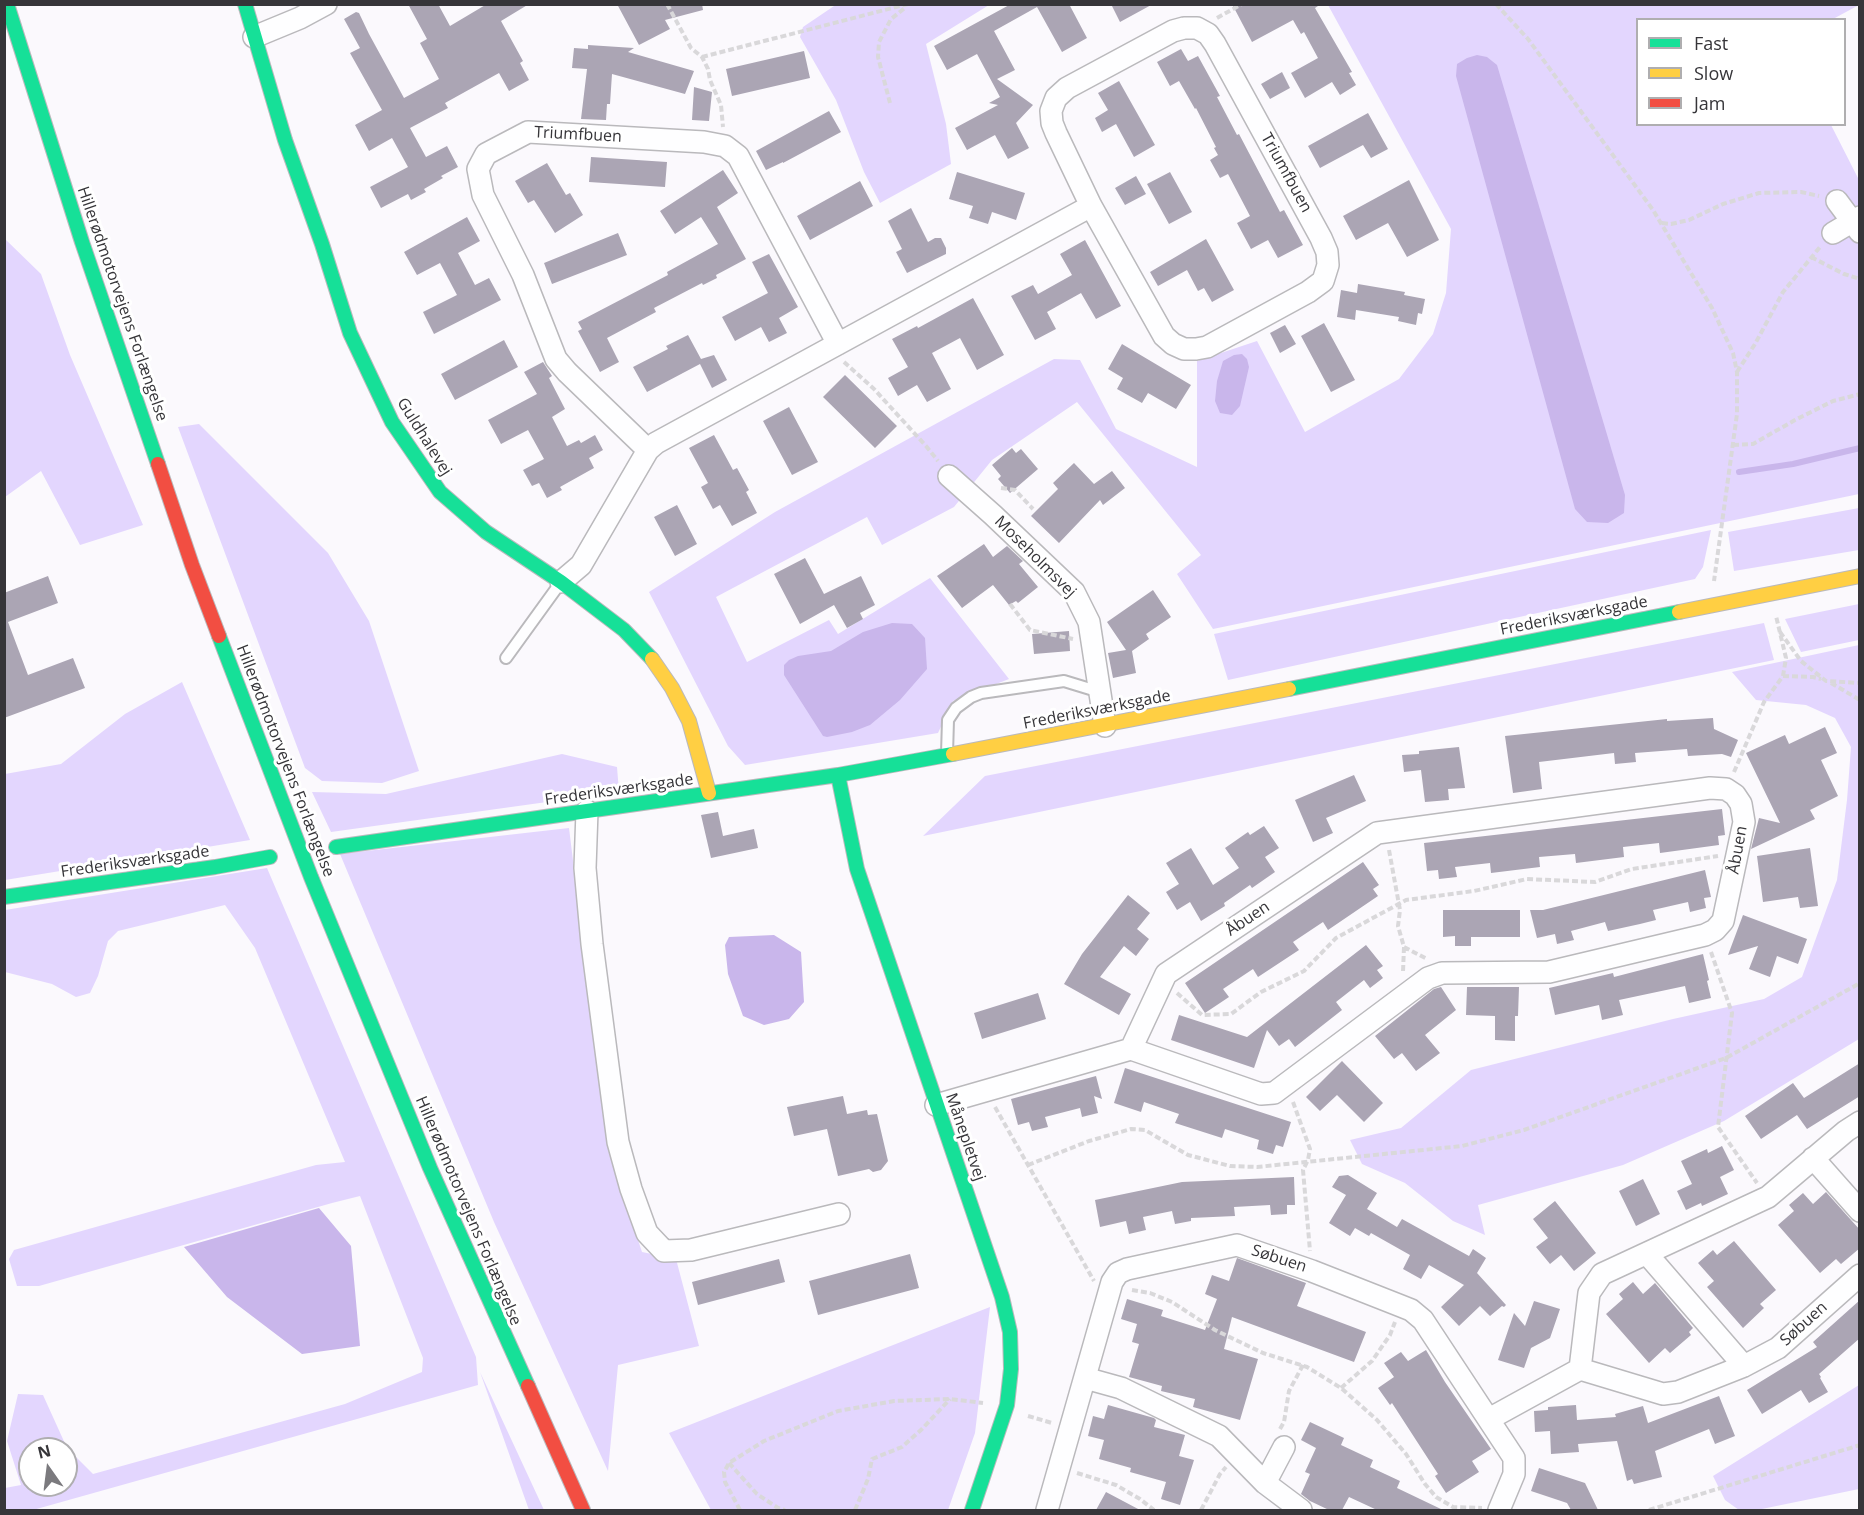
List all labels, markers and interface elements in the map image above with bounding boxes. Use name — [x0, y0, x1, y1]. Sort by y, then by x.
legend — [1636, 18, 1846, 126]
text: Fast — [1694, 31, 1728, 55]
text: Slow — [1694, 61, 1733, 85]
text: Jam — [1694, 91, 1726, 115]
street label: Triumfbuen — [534, 123, 622, 147]
street label: Triumfbuen — [1256, 130, 1316, 216]
street label: Hillerødmotorvejens Forlængelse — [73, 184, 171, 424]
street label: Guldhalevej — [393, 395, 455, 479]
street label: Moseholmsvej — [990, 512, 1080, 602]
street label: Frederiksværksgade — [1499, 592, 1649, 640]
street label: Hillerødmotorvejens Forlængelse — [232, 642, 338, 880]
street label: Frederiksværksgade — [1022, 686, 1172, 734]
street label: Frederiksværksgade — [543, 770, 695, 810]
street label: Åbuen — [1724, 824, 1752, 876]
street label: Frederiksværksgade — [59, 842, 211, 882]
street label: Åbuen — [1223, 897, 1273, 941]
street label: Månepletvej — [941, 1091, 989, 1183]
street label: Hillerødmotorvejens Forlængelse — [411, 1094, 525, 1328]
street label: Søbuen — [1249, 1241, 1309, 1277]
street label: Søbuen — [1776, 1298, 1832, 1350]
north arrow — [18, 1437, 78, 1497]
text: N — [35, 1439, 53, 1464]

